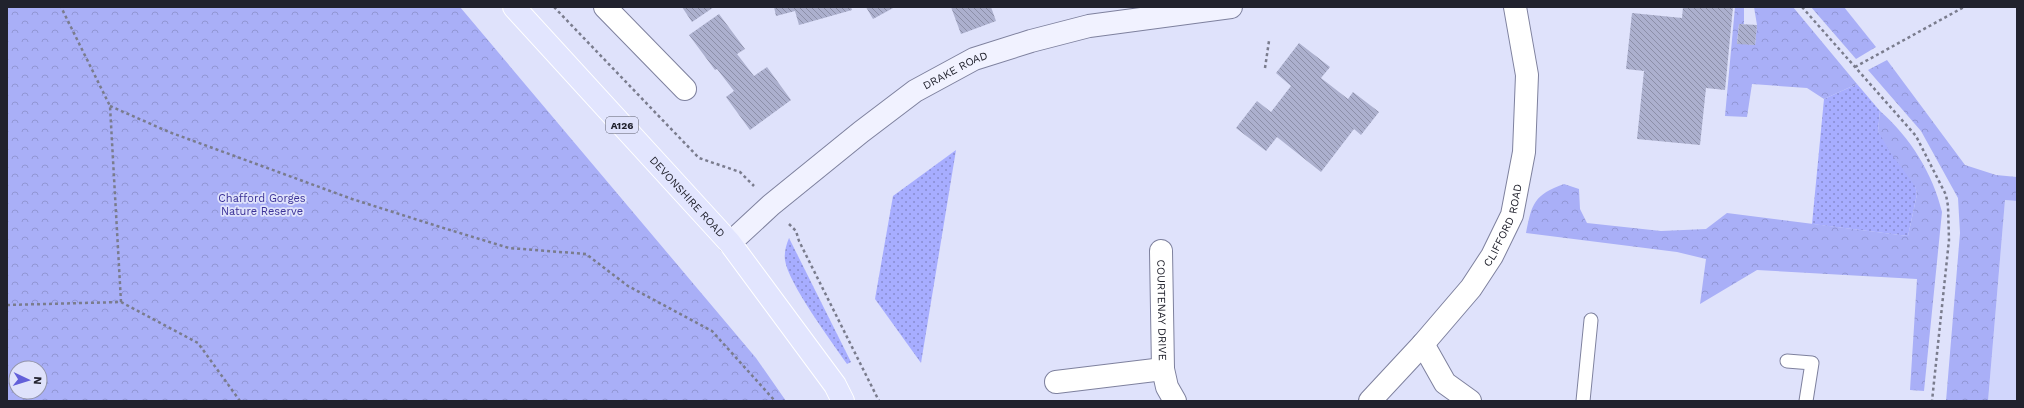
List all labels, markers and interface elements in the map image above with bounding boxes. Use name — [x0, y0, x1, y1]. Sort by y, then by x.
street label: DRAKE ROAD — [921, 49, 989, 92]
road number: A126 — [606, 117, 638, 133]
street label: DEVONSHIRE ROAD — [647, 154, 728, 240]
street label: CLIFFORD ROAD — [1481, 183, 1525, 269]
park label: Chafford Gorges Nature Reserve — [218, 192, 306, 218]
street label: COURTENAY DRIVE — [1154, 259, 1169, 361]
north arrow — [8, 360, 48, 400]
text: N — [31, 376, 44, 385]

